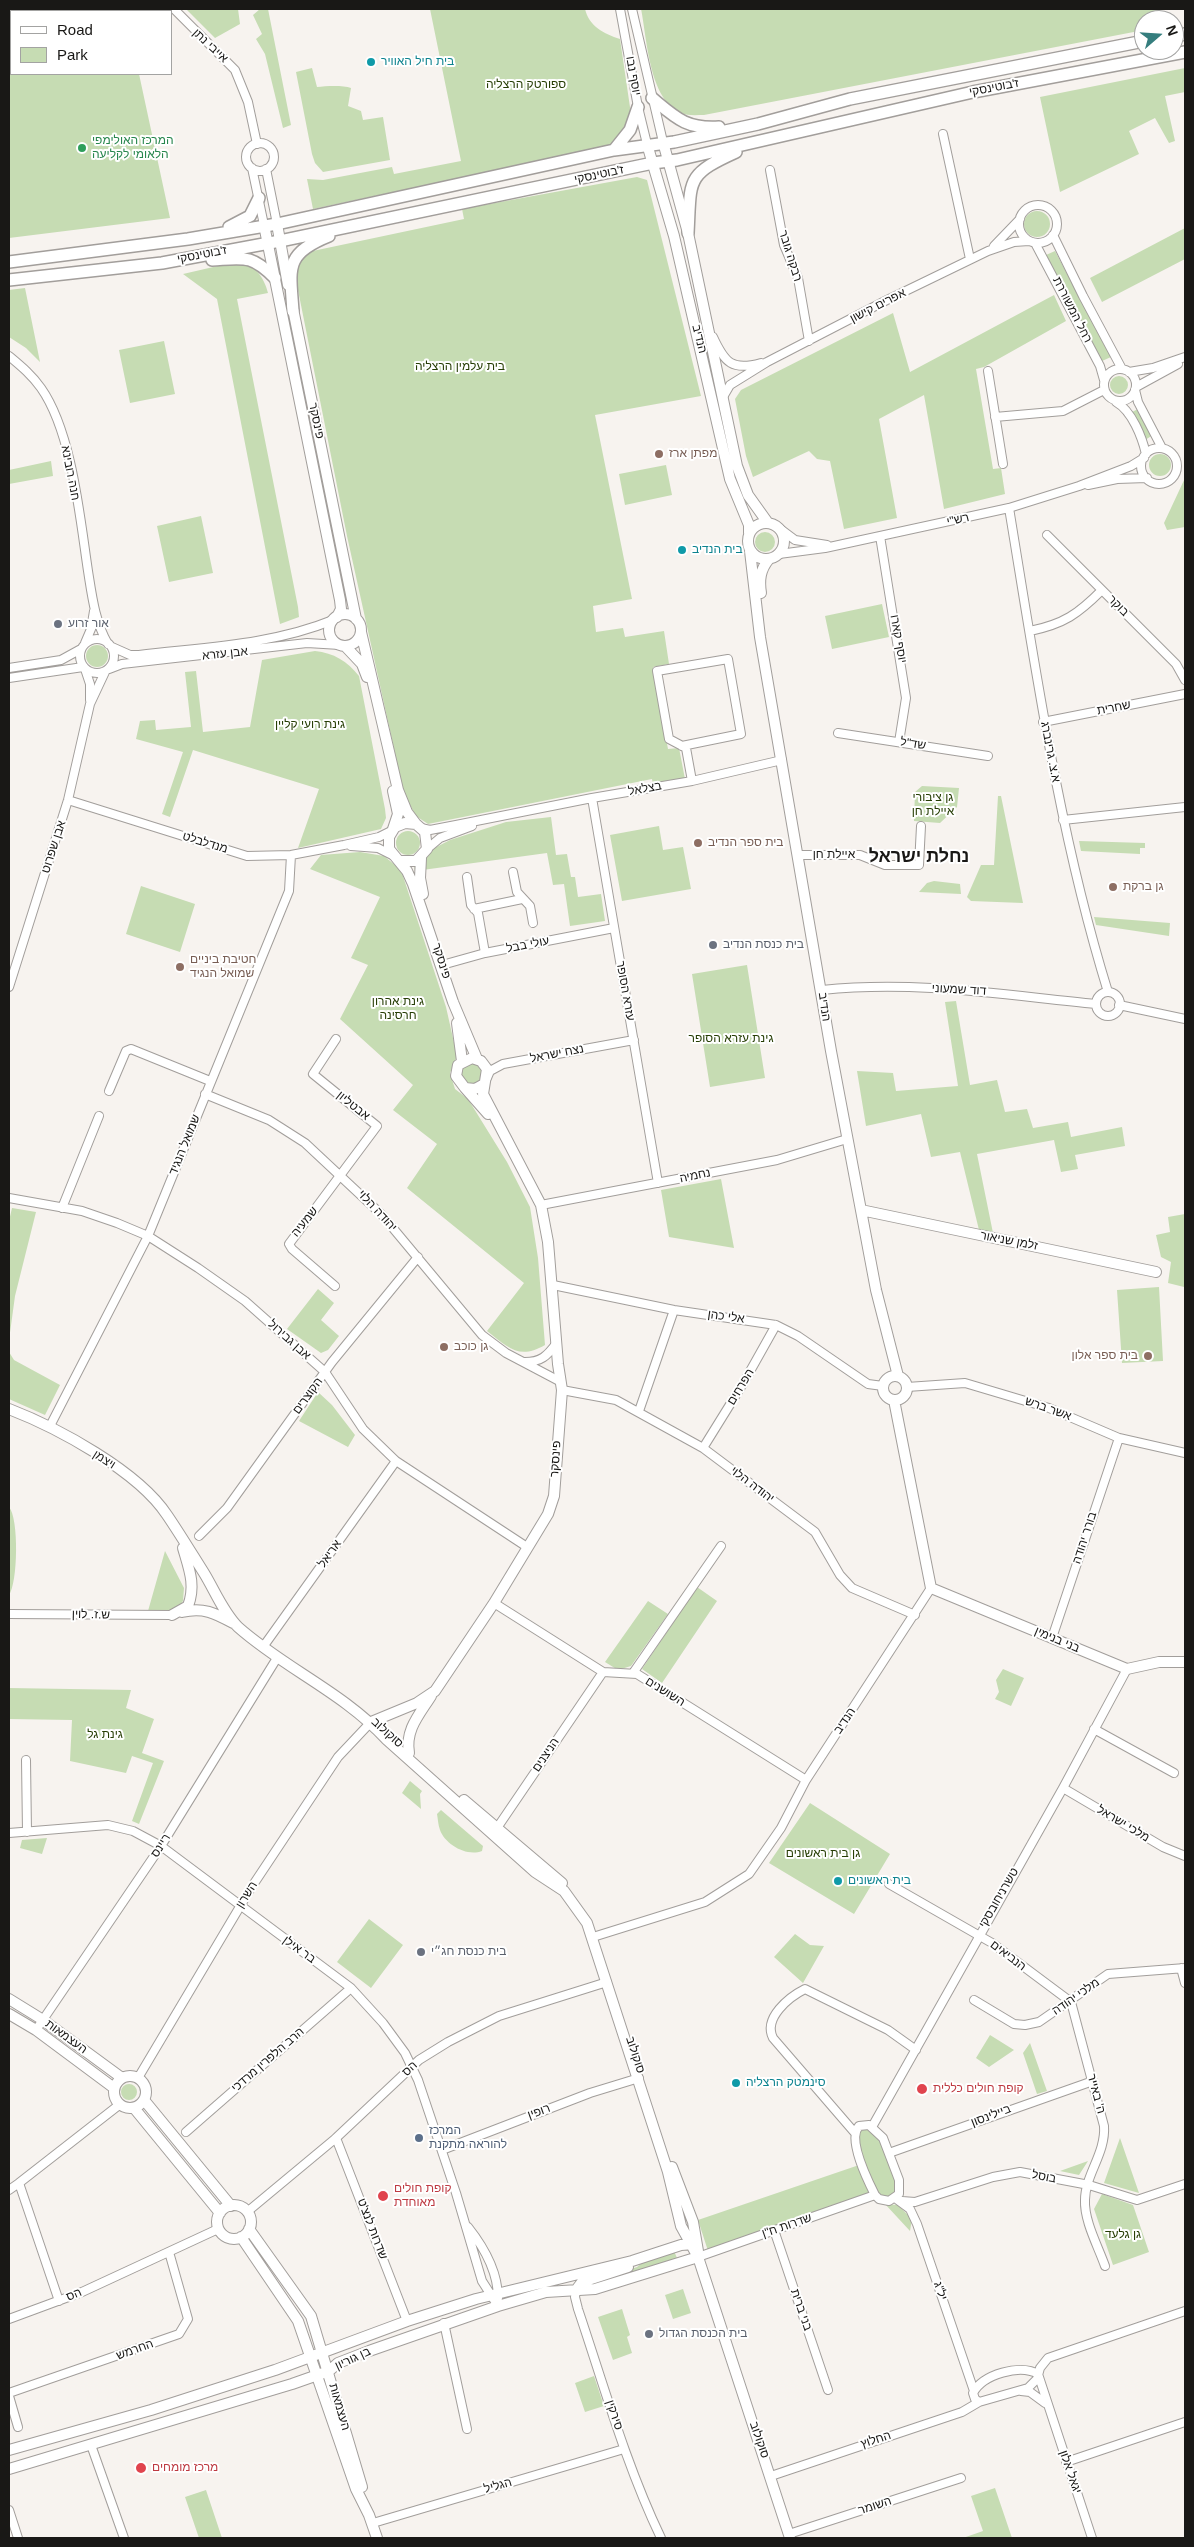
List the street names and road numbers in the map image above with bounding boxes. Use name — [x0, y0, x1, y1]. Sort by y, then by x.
street label: אייבי נתן — [189, 26, 231, 66]
street label: יוסף נבו — [622, 55, 644, 97]
street label: ז'בוטינסקי — [968, 76, 1020, 100]
street label: ז'בוטינסקי — [573, 163, 625, 187]
street label: רבקה גובר — [775, 229, 805, 283]
street label: ז'בוטינסקי — [176, 243, 228, 267]
street label: רחל המשוררת — [1049, 275, 1095, 345]
street label: אפרים קישון — [848, 286, 908, 326]
street label: הנדיב — [689, 323, 709, 355]
street label: פינסקר — [305, 402, 327, 440]
street label: חנה רובינא — [58, 444, 82, 502]
street label: רש"י — [945, 510, 971, 530]
street label: בוקר — [1105, 593, 1131, 619]
street label: יוסף קארו — [887, 614, 909, 664]
street label: אבן עזרא — [201, 644, 249, 664]
street label: שחרית — [1096, 698, 1132, 718]
street label: א.צ. גרינברג — [1037, 720, 1063, 784]
street label: שד"ל — [899, 735, 927, 753]
street label: בצלאל — [627, 779, 663, 799]
street label: אבן שפרוט — [39, 819, 69, 875]
street label: מנדלבלט — [181, 829, 229, 857]
street label: איילת חן — [813, 848, 855, 862]
street label: עולי בבל — [505, 934, 551, 956]
street label: פינסקר — [429, 941, 453, 981]
street label: עזרא הסופר — [613, 960, 637, 1022]
street label: דוד שמעוני — [931, 981, 987, 999]
street label: הנדיב — [815, 992, 833, 1022]
street label: נצח ישראל — [529, 1042, 585, 1066]
street label: אבטליון — [334, 1088, 372, 1124]
street label: שמואל הנגיד — [166, 1113, 204, 1177]
street label: נחמיה — [678, 1166, 712, 1186]
street label: יהודה הלוי — [354, 1187, 400, 1235]
street label: שמעיה — [289, 1204, 321, 1240]
street label: זלמן שניאור — [979, 1228, 1039, 1254]
street label: אלי כהן — [707, 1307, 745, 1327]
street label: אבן גבירול — [265, 1317, 313, 1363]
street label: הפרחים — [725, 1366, 757, 1408]
street label: הקוצרים — [290, 1375, 326, 1417]
street label: אשר ברש — [1023, 1394, 1073, 1424]
street label: פינסקר — [548, 1440, 564, 1478]
street label: ויצמן — [90, 1447, 118, 1473]
street label: יהודה הלוי — [727, 1464, 777, 1506]
street label: בורר יהודה — [1070, 1510, 1100, 1566]
street label: אריאל — [315, 1537, 345, 1571]
street label: ש.ז. לוין — [72, 1607, 110, 1623]
street label: בני בנימין — [1032, 1624, 1082, 1656]
street label: השושנים — [643, 1674, 687, 1710]
street label: הנדיב — [831, 1705, 859, 1737]
street label: סוקולוב — [368, 1715, 406, 1751]
street label: הניצנים — [530, 1735, 562, 1775]
street label: מלכי ישראל — [1094, 1803, 1152, 1845]
street label: ריינס — [148, 1832, 174, 1860]
street label: טשרניחובסקי — [976, 1865, 1022, 1931]
street label: השרון — [233, 1879, 261, 1911]
street label: בר אילן — [280, 1933, 318, 1967]
street label: הנביאים — [987, 1938, 1029, 1974]
street label: מלכי יהודה — [1050, 1975, 1102, 2019]
street label: העצמאות — [42, 2017, 90, 2057]
street label: הרב הלפרין מרדכי — [229, 2025, 307, 2095]
street label: סוקולוב — [622, 2035, 648, 2075]
street label: הס — [399, 2058, 421, 2080]
street label: ה' באייר — [1084, 2073, 1108, 2115]
street label: רופין — [526, 2101, 552, 2123]
street label: ביילינסון — [969, 2102, 1013, 2130]
street label: בוסל — [1031, 2168, 1057, 2186]
street label: שדרות לנצ'ט — [354, 2196, 390, 2262]
street label: שדרות ח"ן — [760, 2211, 814, 2241]
street label: יל"ג — [930, 2280, 950, 2302]
street label: הס — [64, 2285, 84, 2305]
street label: בני ברית — [787, 2287, 815, 2333]
street label: החרמש — [114, 2337, 156, 2363]
street label: בן גוריון — [333, 2345, 373, 2373]
street label: העצמאות — [325, 2382, 353, 2432]
street label: סירקין — [602, 2398, 626, 2432]
street label: סוקולוב — [746, 2420, 772, 2460]
street label: החלוץ — [859, 2428, 893, 2452]
street label: יגאל אלון — [1056, 2448, 1084, 2496]
street label: הגליל — [482, 2475, 514, 2497]
street label: השומר — [857, 2494, 893, 2518]

